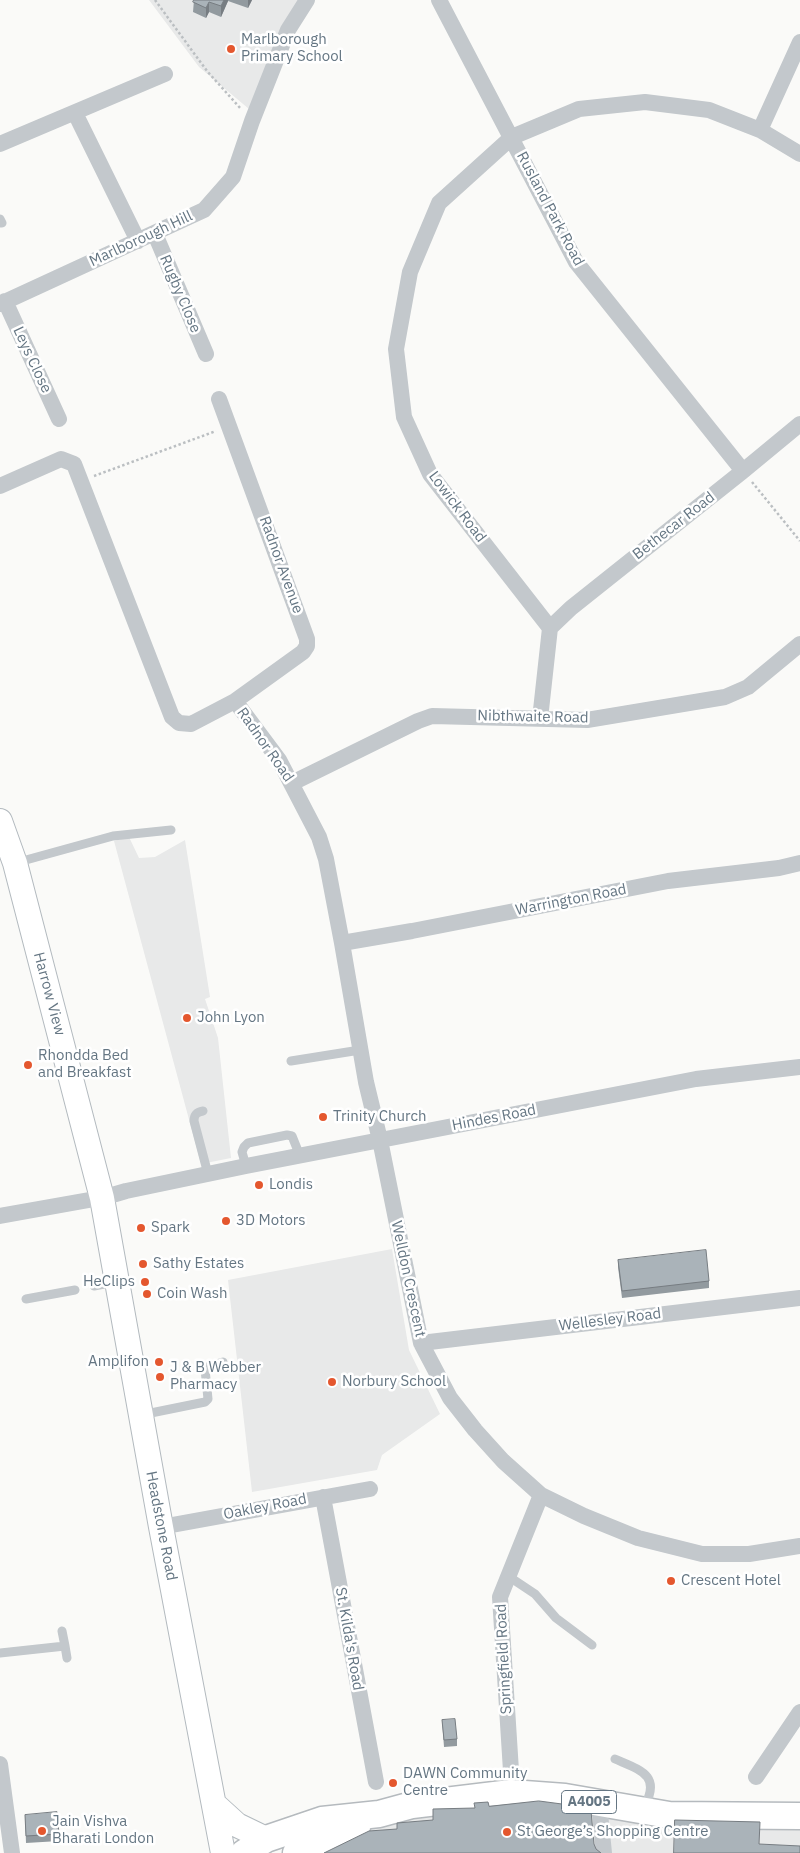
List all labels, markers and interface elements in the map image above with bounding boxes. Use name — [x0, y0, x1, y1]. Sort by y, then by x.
place label: Marlborough Primary School — [241, 31, 343, 66]
marker: Marlborough Primary School — [225, 43, 237, 55]
street label: Rusland Park Road — [512, 149, 588, 269]
street label: Marlborough Hill — [87, 207, 195, 271]
street label: Rugby Close — [155, 252, 205, 336]
street label: Leys Close — [9, 324, 55, 396]
street label: Lowick Road — [424, 468, 490, 546]
street label: Bethecar Road — [629, 488, 719, 564]
street label: Radnor Avenue — [255, 514, 307, 616]
street label: Radnor Road — [233, 704, 297, 786]
street label: Nibthwaite Road — [477, 707, 589, 727]
street label: Warrington Road — [514, 880, 628, 920]
street label: Harrow View — [29, 950, 69, 1038]
place label: John Lyon — [197, 1009, 265, 1027]
marker: John Lyon — [181, 1012, 193, 1024]
place label: Rhondda Bed and Breakfast — [38, 1047, 131, 1082]
marker: Rhondda Bed and Breakfast — [22, 1059, 34, 1071]
street label: Hindes Road — [450, 1101, 538, 1135]
place label: Trinity Church — [333, 1108, 427, 1126]
marker: Trinity Church — [317, 1111, 329, 1123]
place label: Londis — [269, 1176, 313, 1194]
marker: Londis — [253, 1179, 265, 1191]
place label: 3D Motors — [236, 1212, 306, 1230]
marker: 3D Motors — [220, 1215, 232, 1227]
place label: Spark — [151, 1219, 190, 1237]
street label: Welldon Crescent — [387, 1219, 429, 1339]
marker: Spark — [135, 1222, 147, 1234]
place label: Sathy Estates — [153, 1255, 244, 1273]
marker: Sathy Estates — [137, 1258, 149, 1270]
place label: HeClips — [83, 1273, 135, 1291]
marker: HeClips — [139, 1276, 151, 1288]
place label: Coin Wash — [157, 1285, 228, 1303]
marker: Coin Wash — [141, 1288, 153, 1300]
street label: Wellesley Road — [558, 1305, 662, 1335]
place label: Amplifon — [88, 1353, 149, 1371]
marker: Amplifon — [153, 1356, 165, 1368]
place label: J & B Webber Pharmacy — [170, 1359, 261, 1394]
marker: J & B Webber Pharmacy — [154, 1371, 166, 1383]
place label: Norbury School — [342, 1373, 446, 1391]
marker: Norbury School — [326, 1376, 338, 1388]
street label: Headstone Road — [142, 1470, 180, 1582]
street label: Oakley Road — [222, 1490, 308, 1524]
place label: Crescent Hotel — [681, 1572, 781, 1590]
marker: Crescent Hotel — [665, 1575, 677, 1587]
street label: St. Kilda's Road — [331, 1586, 367, 1692]
street label: Springfield Road — [492, 1603, 516, 1715]
place label: DAWN Community Centre — [403, 1765, 527, 1800]
marker: DAWN Community Centre — [387, 1777, 399, 1789]
road number: A4005 — [562, 1790, 616, 1814]
place label: Jain Vishva Bharati London — [52, 1813, 154, 1848]
place label: St George’s Shopping Centre — [517, 1823, 708, 1841]
marker: Jain Vishva Bharati London — [36, 1825, 48, 1837]
marker: St George’s Shopping Centre — [501, 1826, 513, 1838]

